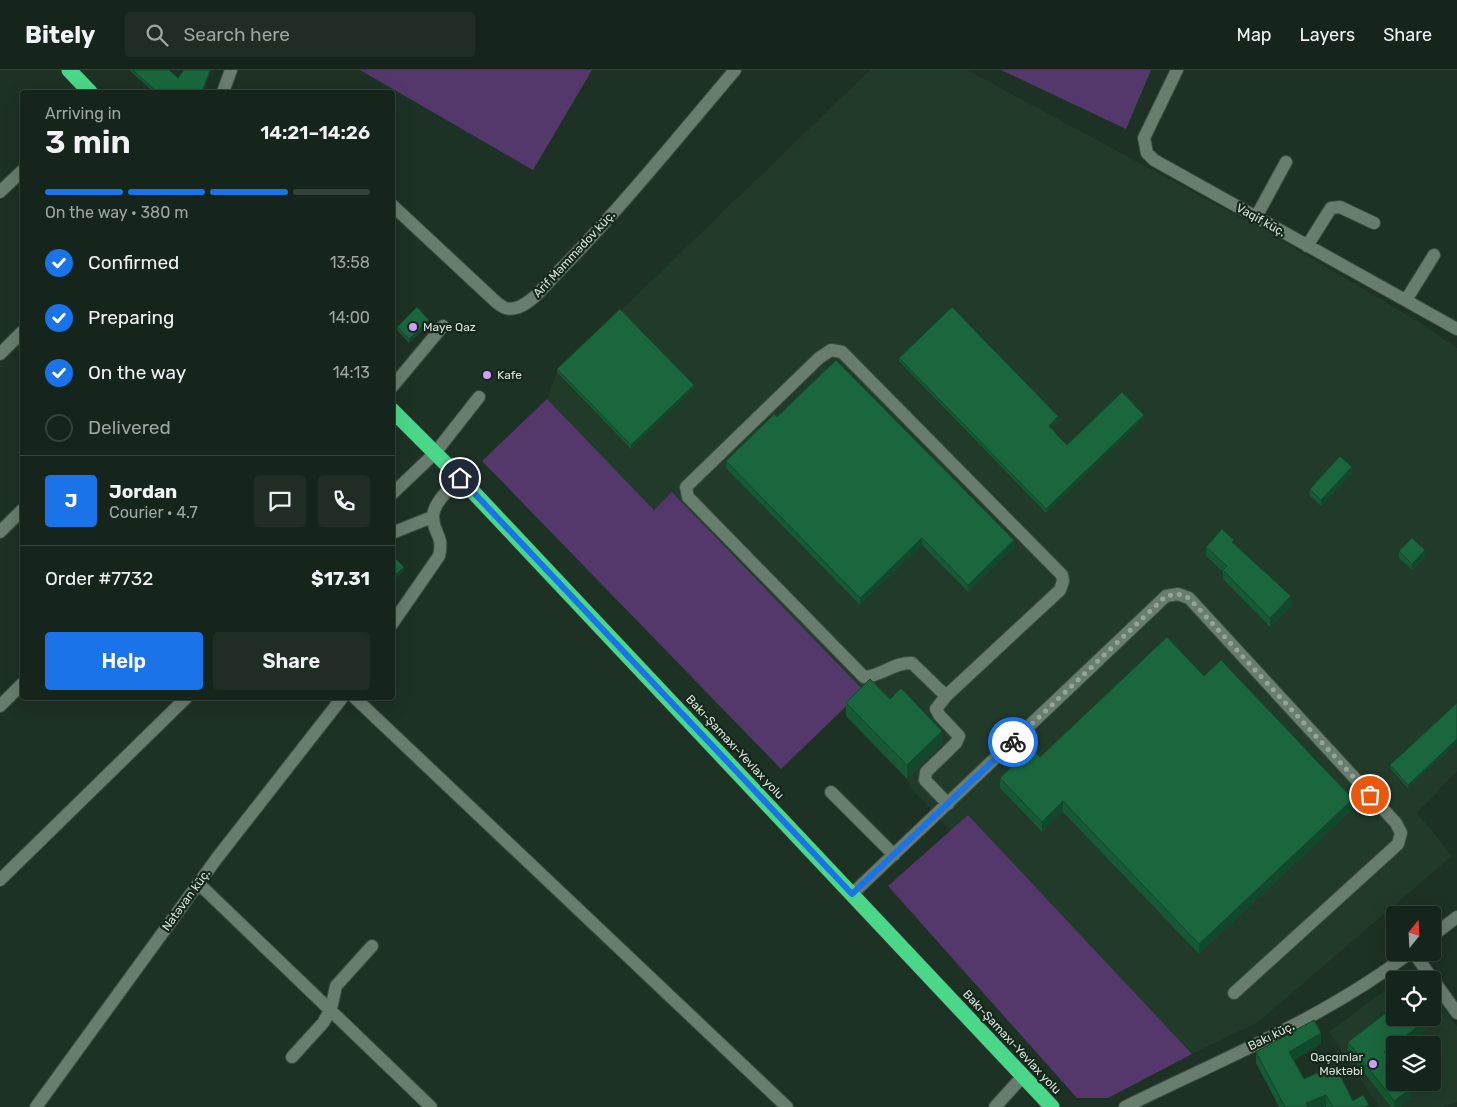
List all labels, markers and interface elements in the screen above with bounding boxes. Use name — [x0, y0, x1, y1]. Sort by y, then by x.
search box — [125, 12, 475, 57]
text: Bitely — [25, 21, 95, 49]
icon: search — [143, 21, 171, 49]
text: Search here — [183, 23, 290, 46]
text: Map — [1237, 24, 1272, 46]
text: Layers — [1300, 24, 1355, 46]
text: Share — [1383, 24, 1432, 46]
text: Arriving in — [45, 104, 121, 123]
text: 14:21–14:26 — [260, 121, 370, 144]
text: 3 min — [45, 123, 131, 161]
street label: Vaqif küç. — [1234, 201, 1288, 239]
text: On the way · 380 m — [45, 203, 189, 222]
street label: Arif Məmmədov küç. — [530, 208, 618, 300]
icon: check — [45, 249, 73, 277]
text: Confirmed — [88, 251, 179, 274]
text: 13:58 — [330, 253, 370, 272]
icon: check — [45, 304, 73, 332]
text: Preparing — [88, 306, 174, 329]
text: 14:00 — [329, 308, 370, 327]
place label: Maye Qaz — [423, 320, 476, 334]
marker: Maye Qaz — [407, 321, 419, 333]
icon: check — [45, 359, 73, 387]
text: On the way — [88, 361, 186, 384]
text: 14:13 — [333, 363, 370, 382]
place label: Kafe — [497, 368, 522, 382]
marker: Kafe — [481, 369, 493, 381]
text: Delivered — [88, 416, 171, 439]
pin — [439, 457, 481, 499]
icon: home — [446, 464, 474, 492]
button: chat — [254, 475, 306, 527]
button: phone — [318, 475, 370, 527]
text: Jordan — [109, 480, 177, 503]
text: J — [65, 489, 77, 512]
text: Courier · 4.7 — [109, 503, 198, 522]
text: Order #7732 — [45, 567, 153, 590]
text: $17.31 — [311, 567, 370, 590]
button: Help — [45, 632, 203, 690]
button: Share — [213, 632, 370, 690]
street label: Bakı-Şamaxı-Yevlax yolu — [683, 692, 787, 802]
courier — [988, 717, 1038, 767]
icon: bike — [999, 728, 1027, 756]
pin — [1349, 774, 1391, 816]
icon: bag — [1356, 781, 1384, 809]
street label: Natəvan küç. — [159, 867, 213, 933]
north arrow — [1386, 906, 1441, 961]
map controls — [1386, 906, 1441, 1091]
button: locate — [1386, 971, 1441, 1026]
street label: Bakı-Şamaxı-Yevlax yolu — [960, 987, 1064, 1097]
street label: Bakı küç. — [1246, 1019, 1296, 1053]
button: layers — [1386, 1036, 1441, 1091]
place label: Qaçqınlar Məktəbi — [1310, 1050, 1363, 1078]
marker: Qaçqınlar Məktəbi — [1367, 1058, 1379, 1070]

